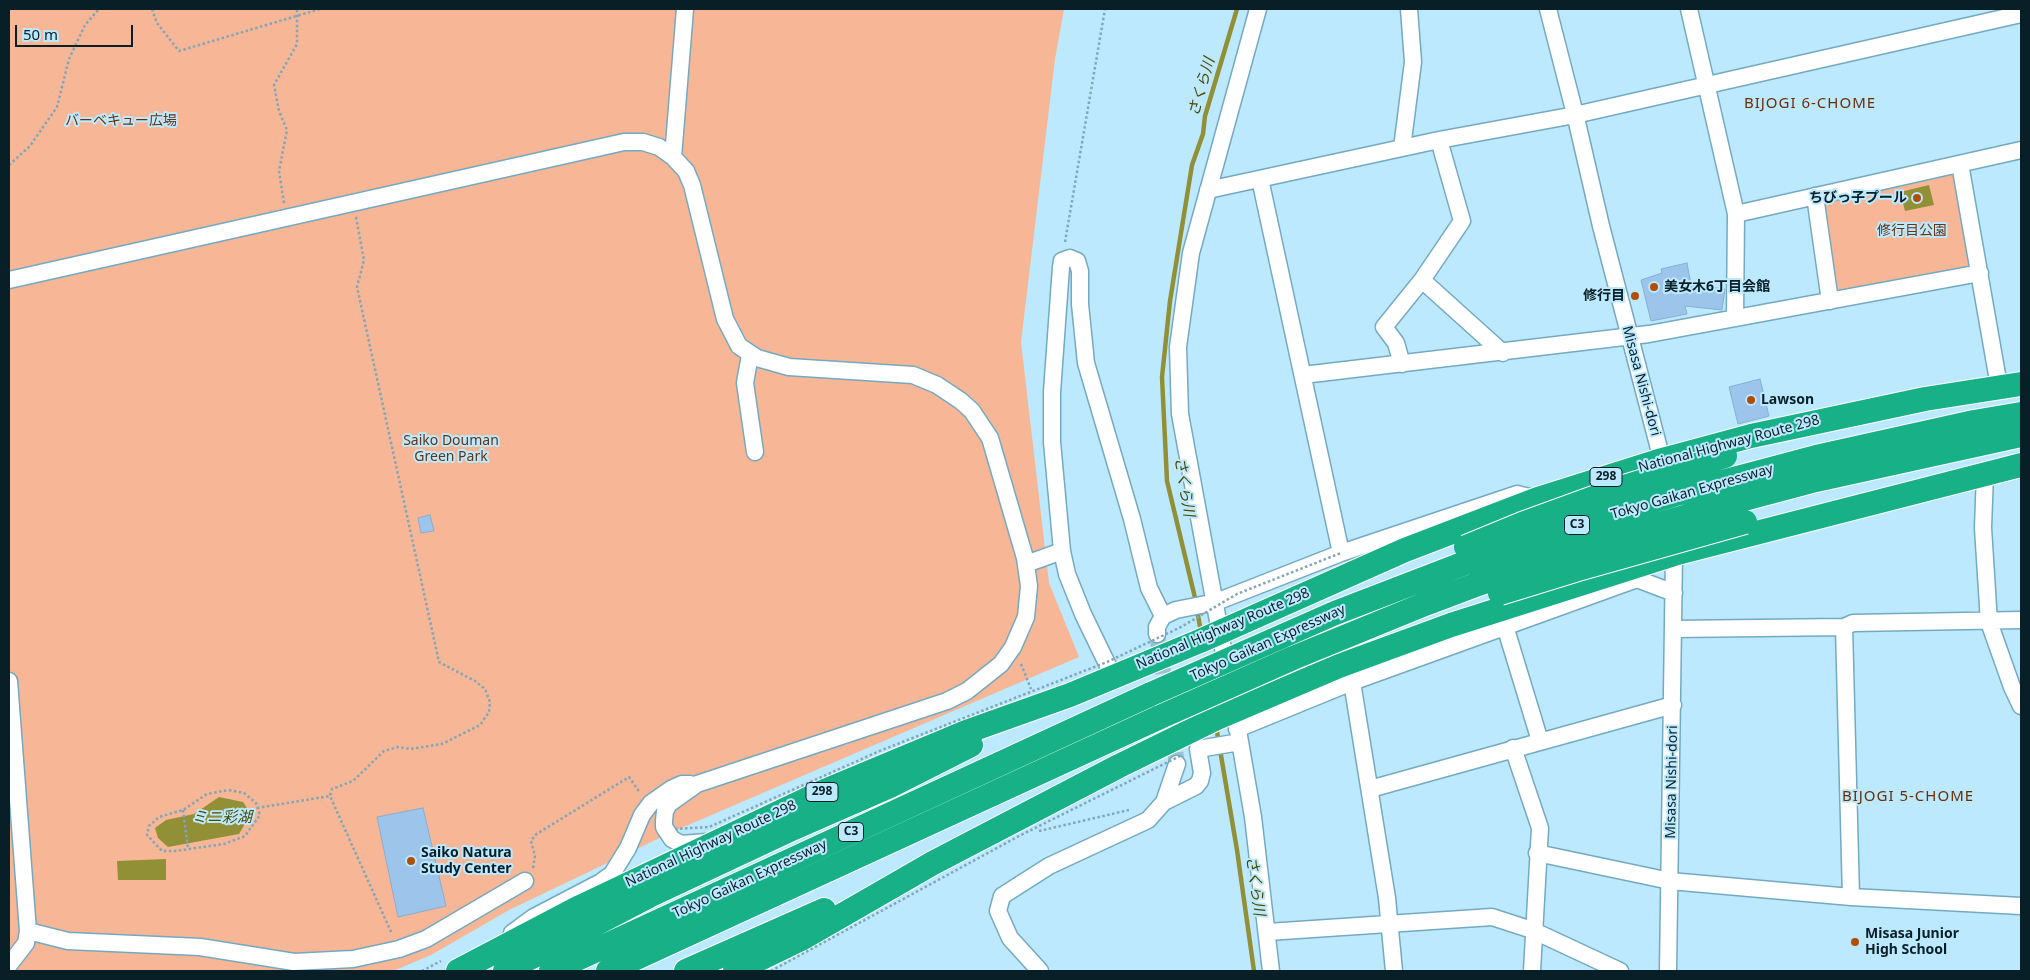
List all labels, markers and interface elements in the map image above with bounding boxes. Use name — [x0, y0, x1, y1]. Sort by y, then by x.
scale bar — [18, 15, 135, 47]
text: 50 m — [23, 24, 58, 44]
water label: さくら川 — [1185, 56, 1219, 118]
district label: BIJOGI 6-CHOME — [1742, 95, 1878, 113]
park label: バーベキュー広場 — [65, 113, 177, 129]
place label: ちびっ子プール — [1809, 190, 1907, 206]
marker: ちびっ子プール — [1911, 192, 1923, 204]
park label: 修行目公園 — [1877, 223, 1947, 239]
place label: 美女木6丁目会館 — [1664, 279, 1770, 295]
marker: 美女木6丁目会館 — [1648, 281, 1660, 293]
place label: 修行目 — [1583, 288, 1625, 304]
marker: 修行目 — [1629, 290, 1641, 302]
street label: Misasa Nishi-dori — [1618, 324, 1664, 438]
place label: Lawson — [1761, 392, 1814, 408]
marker: Lawson — [1745, 394, 1757, 406]
street label: National Highway Route 298 — [1637, 412, 1821, 476]
park label: Saiko Douman Green Park — [403, 433, 499, 466]
water label: さくら川 — [1170, 456, 1198, 518]
street label: Tokyo Gaikan Expressway — [1609, 461, 1775, 523]
road number: 298 — [1590, 468, 1622, 487]
road number: C3 — [1564, 516, 1590, 534]
street label: National Highway Route 298 — [1134, 585, 1312, 673]
street label: Tokyo Gaikan Expressway — [1188, 601, 1348, 685]
street label: Misasa Nishi-dori — [1663, 725, 1681, 839]
road number: 298 — [806, 782, 838, 802]
district label: BIJOGI 5-CHOME — [1840, 788, 1976, 806]
street label: National Highway Route 298 — [623, 797, 799, 891]
water label: ミニ彩湖 — [192, 809, 252, 827]
road number: C3 — [838, 822, 864, 842]
street label: Tokyo Gaikan Expressway — [670, 836, 830, 922]
place label: Saiko Natura Study Center — [421, 845, 512, 878]
marker: Saiko Natura Study Center — [405, 855, 417, 867]
water label: さくら川 — [1242, 855, 1268, 917]
place label: Misasa Junior High School — [1865, 926, 1959, 959]
marker: Misasa Junior High School — [1849, 936, 1861, 948]

